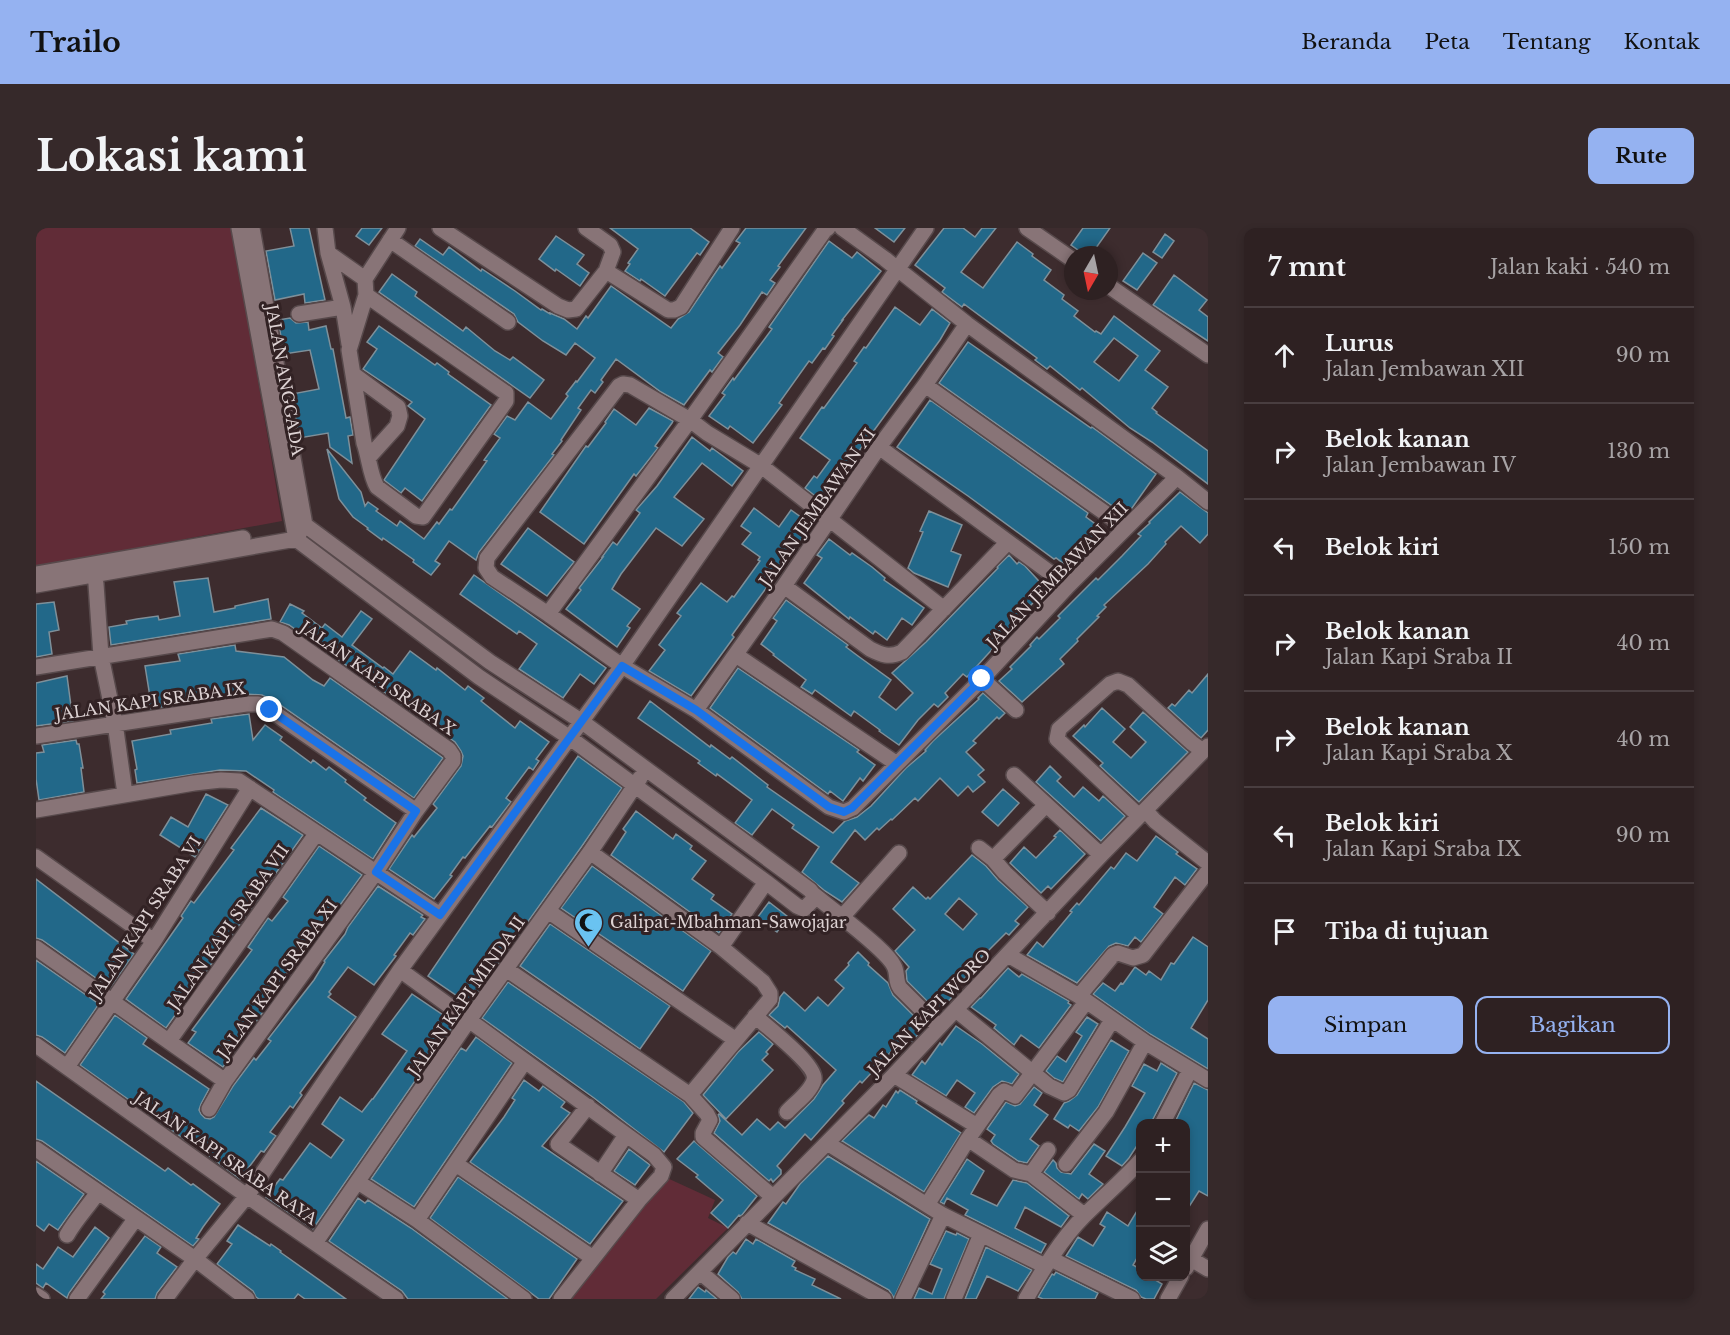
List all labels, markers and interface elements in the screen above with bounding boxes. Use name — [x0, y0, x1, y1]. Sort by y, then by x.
text: Trailo — [30, 25, 121, 60]
text: Beranda — [1301, 29, 1391, 55]
text: Peta — [1424, 29, 1470, 55]
text: Tentang — [1503, 29, 1591, 55]
text: Kontak — [1624, 29, 1700, 55]
button: Rute — [1588, 128, 1694, 184]
text: Lokasi kami — [36, 130, 307, 182]
north arrow — [1064, 246, 1118, 300]
text: 7 mnt — [1268, 251, 1346, 283]
text: Jalan kaki · 540 m — [1490, 255, 1670, 279]
street label: JALAN ANGGADA — [261, 301, 308, 458]
text: Lurus — [1325, 330, 1394, 357]
icon: ahead — [1268, 339, 1301, 372]
text: 90 m — [1616, 343, 1670, 367]
text: Jalan Jembawan XII — [1325, 357, 1524, 381]
street label: JALAN JEMBAWAN XI — [754, 424, 879, 592]
text: Belok kanan — [1325, 426, 1470, 453]
icon: right — [1268, 435, 1301, 468]
text: 130 m — [1607, 439, 1670, 463]
text: Jalan Jembawan IV — [1325, 453, 1516, 477]
street label: JALAN JEMBAWAN XII — [981, 498, 1132, 654]
icon: left — [1268, 531, 1301, 564]
text: Belok kiri — [1325, 534, 1439, 561]
text: 150 m — [1608, 535, 1670, 559]
street label: JALAN KAPI SRABA X — [295, 616, 460, 740]
text: Belok kanan — [1325, 618, 1470, 645]
icon: right — [1268, 627, 1301, 660]
text: 40 m — [1617, 631, 1670, 655]
text: Jalan Kapi Sraba II — [1325, 645, 1513, 669]
route start — [968, 665, 994, 691]
street label: JALAN KAPI SRABA IX — [52, 678, 247, 725]
route end — [256, 696, 282, 722]
text: Belok kanan — [1325, 714, 1470, 741]
icon: right — [1268, 723, 1301, 756]
text: 40 m — [1617, 727, 1670, 751]
text: Jalan Kapi Sraba X — [1325, 741, 1512, 765]
text: Belok kiri — [1325, 810, 1439, 837]
icon: left — [1268, 819, 1301, 852]
text: 90 m — [1616, 823, 1670, 847]
street label: JALAN KAPI SRABA VI — [84, 833, 205, 1005]
text: Jalan Kapi Sraba IX — [1325, 837, 1521, 861]
street label: JALAN KAPI SRABA VII — [162, 840, 293, 1015]
street label: JALAN KAPI SRABA XI — [211, 896, 341, 1064]
mosque icon: Galipat-Mbahman-Sawojajar — [573, 906, 605, 948]
street label: JALAN KAPI MINDA II — [402, 912, 529, 1081]
place label: Galipat-Mbahman-Sawojajar — [610, 912, 847, 932]
icon: arrive — [1268, 915, 1301, 948]
text: Tiba di tujuan — [1325, 918, 1489, 945]
street label: JALAN KAPI WORO — [862, 944, 995, 1081]
button: Simpan — [1268, 996, 1463, 1054]
button: Bagikan — [1475, 996, 1670, 1054]
street label: JALAN KAPI SRABA RAYA — [129, 1086, 322, 1229]
map controls — [1136, 1119, 1190, 1281]
button: + — [1136, 1119, 1190, 1173]
button: − — [1136, 1173, 1190, 1227]
button: layers — [1136, 1227, 1190, 1281]

